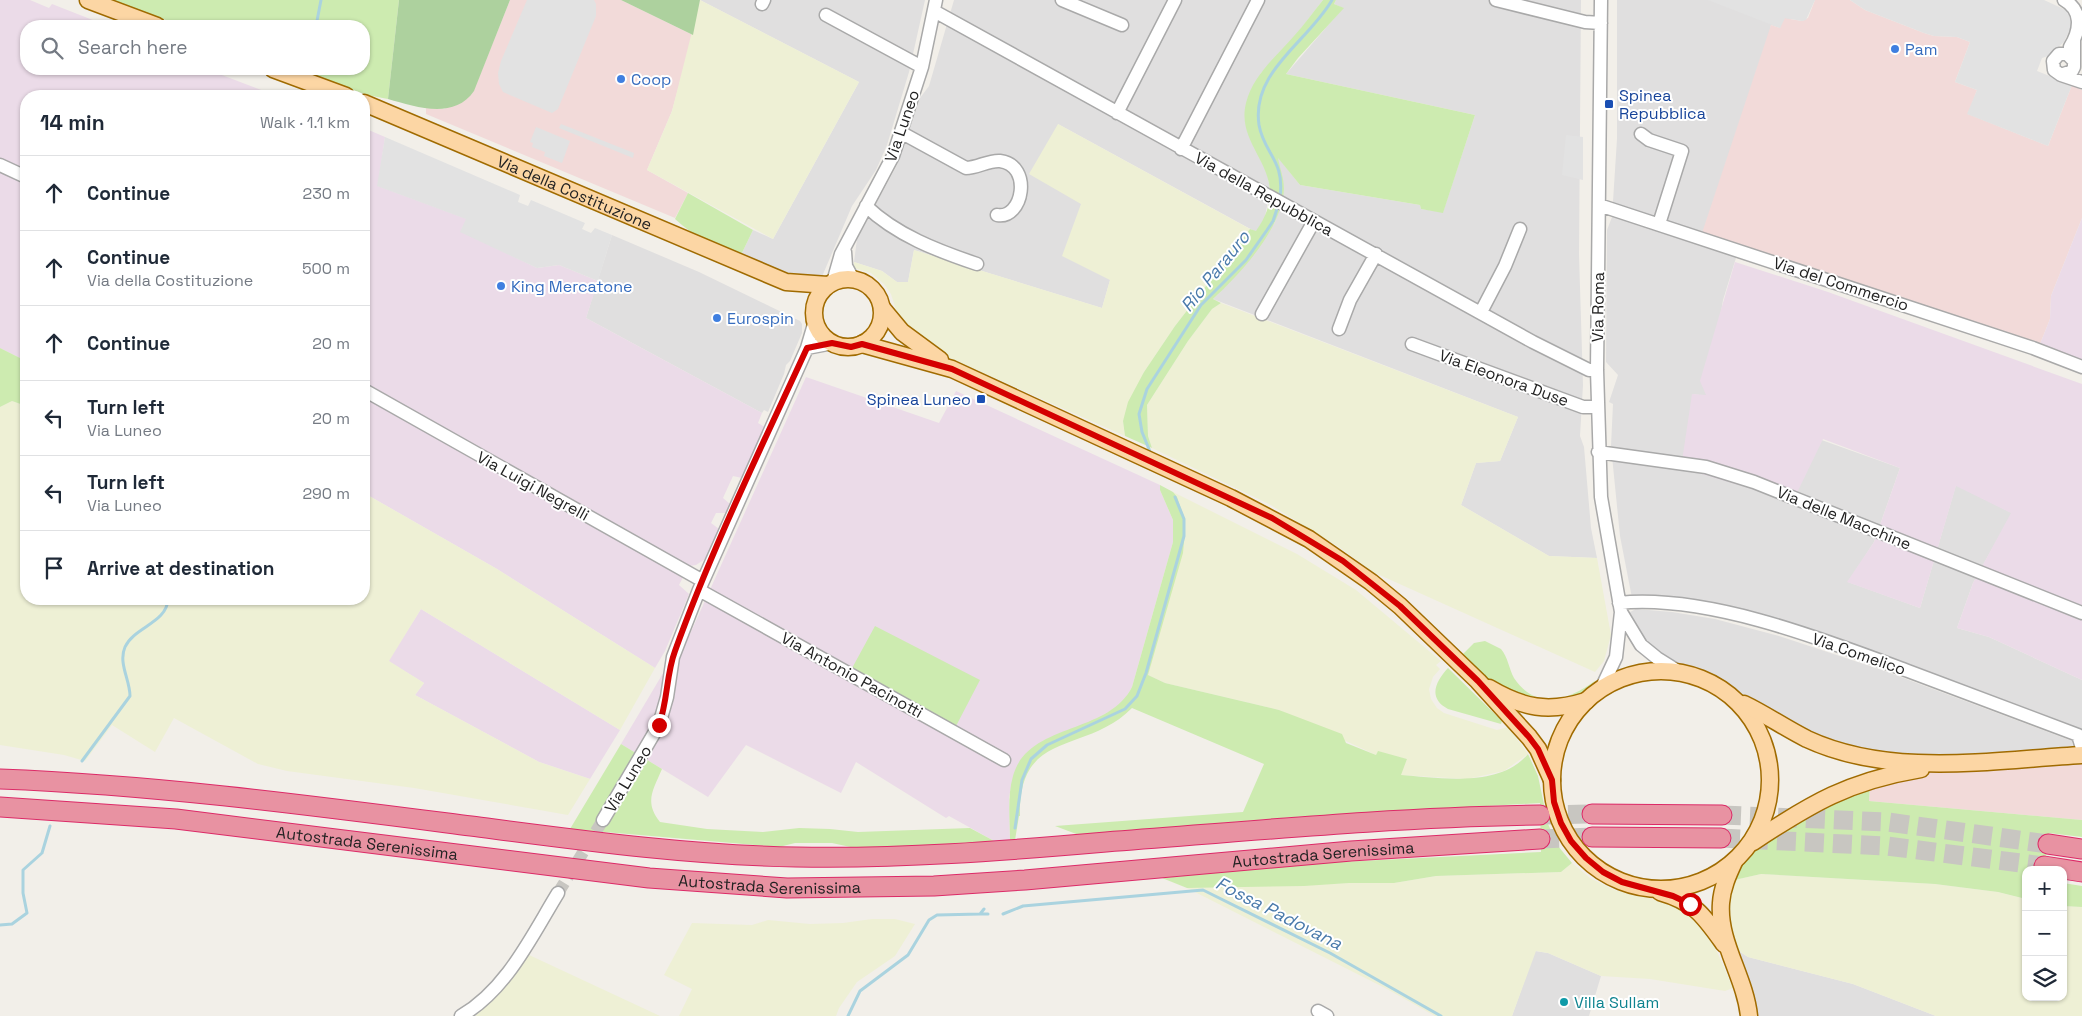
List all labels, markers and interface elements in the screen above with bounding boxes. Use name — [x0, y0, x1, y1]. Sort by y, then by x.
search box — [20, 20, 370, 75]
icon: search — [38, 34, 66, 62]
text: Search here — [78, 35, 188, 60]
place label: Pam — [1905, 39, 1937, 60]
marker: Pam — [1889, 43, 1901, 55]
place label: Coop — [631, 69, 671, 90]
marker: Coop — [615, 73, 627, 85]
place label: Spinea Repubblica — [1619, 85, 1706, 124]
street label: Via Luneo — [880, 87, 924, 165]
marker: Spinea Repubblica — [1603, 98, 1615, 110]
text: 14 min — [40, 109, 105, 136]
text: Walk · 1.1 km — [260, 112, 350, 133]
street label: Via della Repubblica — [1191, 147, 1337, 241]
street label: Via della Costituzione — [494, 150, 656, 235]
icon: ahead — [40, 179, 68, 207]
text: Continue — [87, 181, 170, 206]
text: 230 m — [303, 183, 350, 204]
water label: Rio Parauro — [1175, 225, 1255, 316]
text: Continue — [87, 245, 170, 270]
street label: Via del Commercio — [1771, 252, 1911, 316]
icon: ahead — [40, 254, 68, 282]
text: 500 m — [302, 258, 350, 279]
text: Via della Costituzione — [87, 270, 253, 291]
street label: Via Roma — [1587, 272, 1609, 342]
place label: King Mercatone — [511, 276, 632, 297]
marker: King Mercatone — [495, 280, 507, 292]
place label: Eurospin — [727, 308, 794, 329]
marker: Eurospin — [711, 312, 723, 324]
icon: ahead — [40, 329, 68, 357]
text: Continue — [87, 331, 170, 356]
text: 20 m — [312, 333, 350, 354]
street label: Via Eleonora Duse — [1436, 345, 1572, 411]
place label: Spinea Luneo — [867, 389, 971, 410]
marker: Spinea Luneo — [975, 393, 987, 405]
text: Turn left — [87, 395, 165, 420]
icon: left — [40, 404, 68, 432]
text: 20 m — [312, 408, 350, 429]
text: Via Luneo — [87, 420, 162, 441]
street label: Via Luigi Negrelli — [473, 446, 593, 526]
text: Turn left — [87, 470, 165, 495]
icon: left — [40, 479, 68, 507]
street label: Via delle Macchine — [1774, 481, 1914, 555]
text: 290 m — [302, 483, 350, 504]
text: Via Luneo — [87, 495, 162, 516]
icon: arrive — [40, 554, 68, 582]
text: Arrive at destination — [87, 556, 275, 581]
street label: Via Antonio Pacinotti — [777, 627, 927, 723]
street label: Via Comelico — [1809, 628, 1909, 680]
route end — [648, 714, 671, 737]
street label: Via Luneo — [600, 742, 656, 816]
street label: Autostrada Serenissima — [275, 821, 459, 865]
street label: Autostrada Serenissima — [1231, 836, 1415, 872]
map controls — [2022, 866, 2067, 1001]
button: + — [2022, 866, 2067, 911]
street label: Autostrada Serenissima — [678, 870, 861, 899]
water label: Fossa Padovana — [1212, 871, 1347, 955]
route start — [1679, 893, 1702, 916]
button: − — [2022, 911, 2067, 956]
button: layers — [2022, 956, 2067, 1001]
place label: Villa Sullam — [1574, 992, 1659, 1013]
marker: Villa Sullam — [1558, 996, 1570, 1008]

